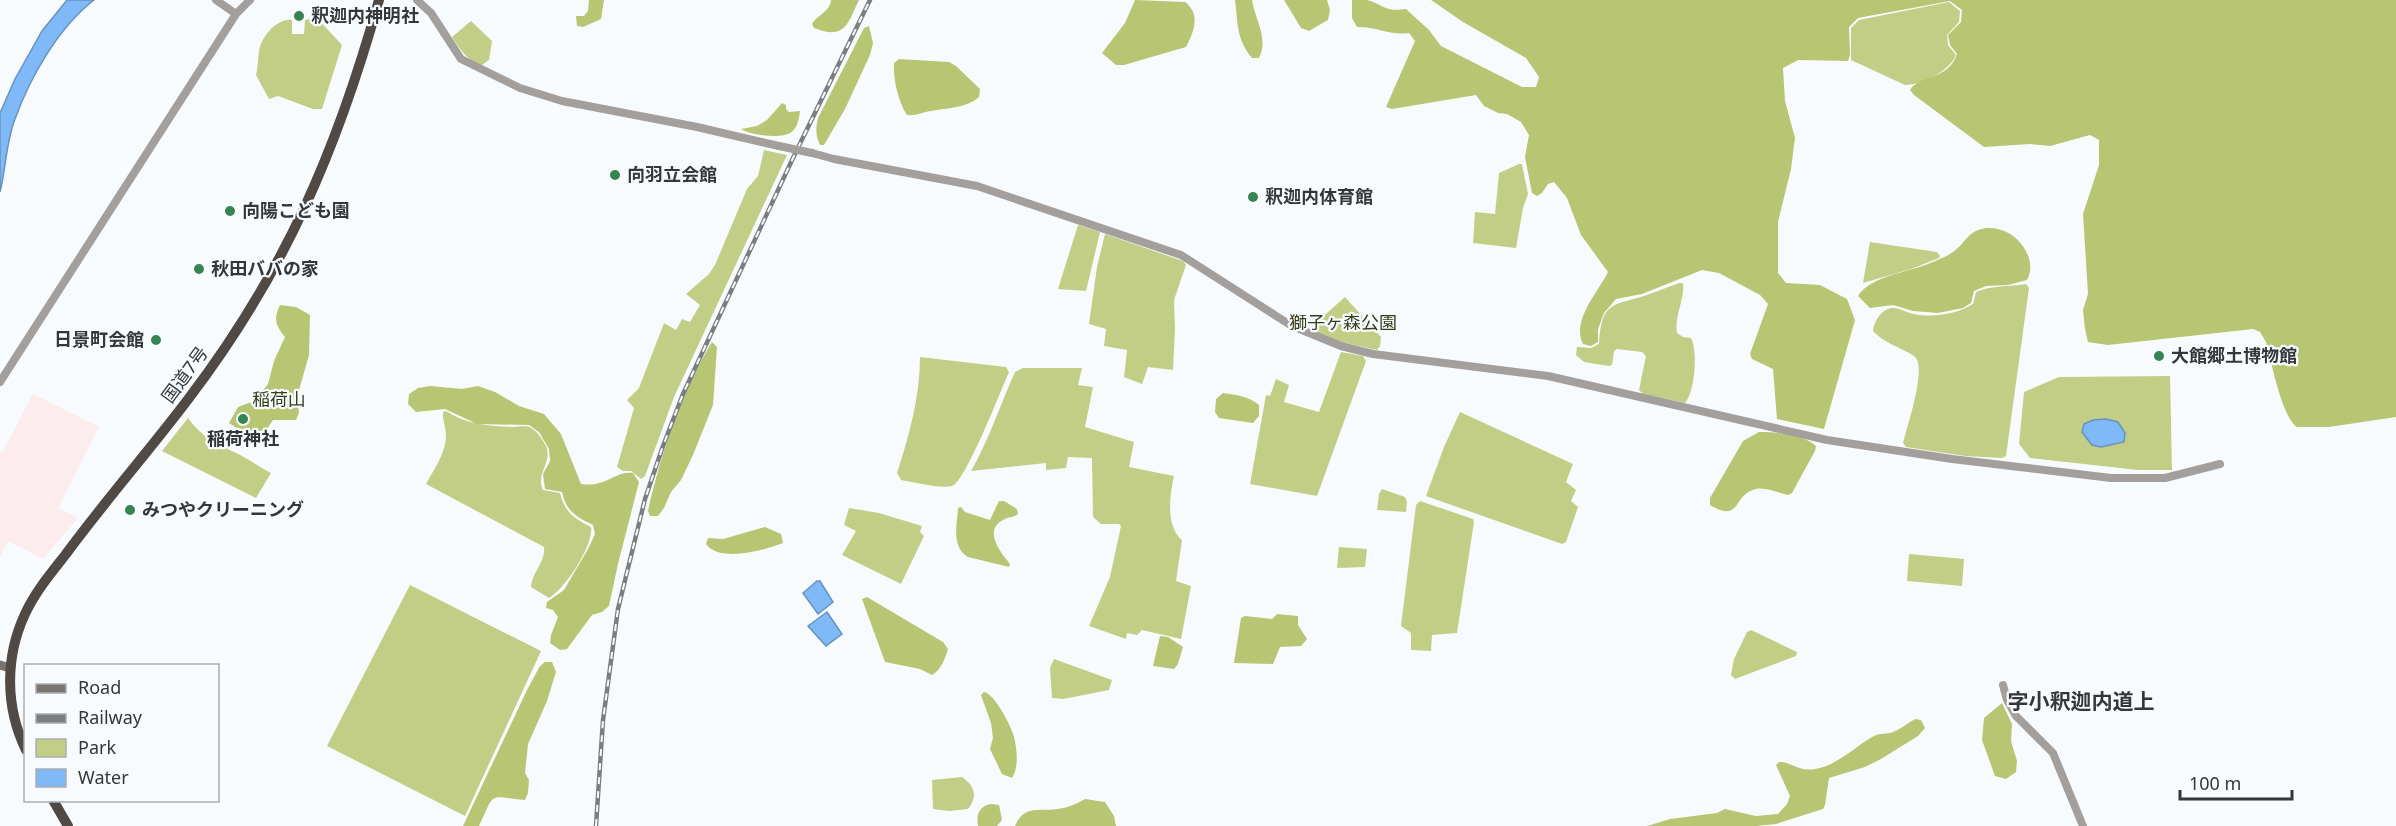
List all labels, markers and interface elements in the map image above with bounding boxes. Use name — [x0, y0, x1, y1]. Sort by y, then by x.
place label: 釈迦内神明社 — [311, 3, 419, 27]
marker: 釈迦内神明社 — [292, 9, 306, 23]
place label: 向羽立会館 — [627, 162, 717, 186]
marker: 向羽立会館 — [608, 168, 622, 182]
place label: 釈迦内体育館 — [1265, 184, 1373, 208]
marker: 釈迦内体育館 — [1246, 190, 1260, 204]
place label: 向陽こども園 — [242, 198, 350, 222]
marker: 向陽こども園 — [223, 204, 237, 218]
place label: 秋田ババの家 — [211, 256, 319, 280]
marker: 秋田ババの家 — [192, 262, 206, 276]
park label: 獅子ヶ森公園 — [1289, 310, 1397, 334]
place label: 日景町会館 — [54, 327, 144, 351]
marker: 日景町会館 — [149, 333, 163, 347]
street label: 国道7号 — [156, 341, 213, 407]
place label: 大館郷土博物館 — [2171, 343, 2297, 367]
marker: 大館郷土博物館 — [2152, 349, 2166, 363]
park label: 稲荷山 — [252, 387, 306, 411]
marker: 稲荷神社 — [236, 412, 250, 426]
place label: 稲荷神社 — [207, 426, 279, 450]
place label: みつやクリーニング — [142, 497, 304, 521]
marker: みつやクリーニング — [123, 503, 137, 517]
legend — [24, 664, 219, 802]
text: Road — [78, 675, 121, 699]
district label: 字小釈迦内道上 — [2008, 687, 2155, 715]
text: Railway — [78, 705, 143, 729]
text: Park — [78, 735, 116, 759]
scale bar — [2180, 763, 2292, 801]
text: Water — [78, 765, 129, 789]
text: 100 m — [2189, 771, 2241, 795]

